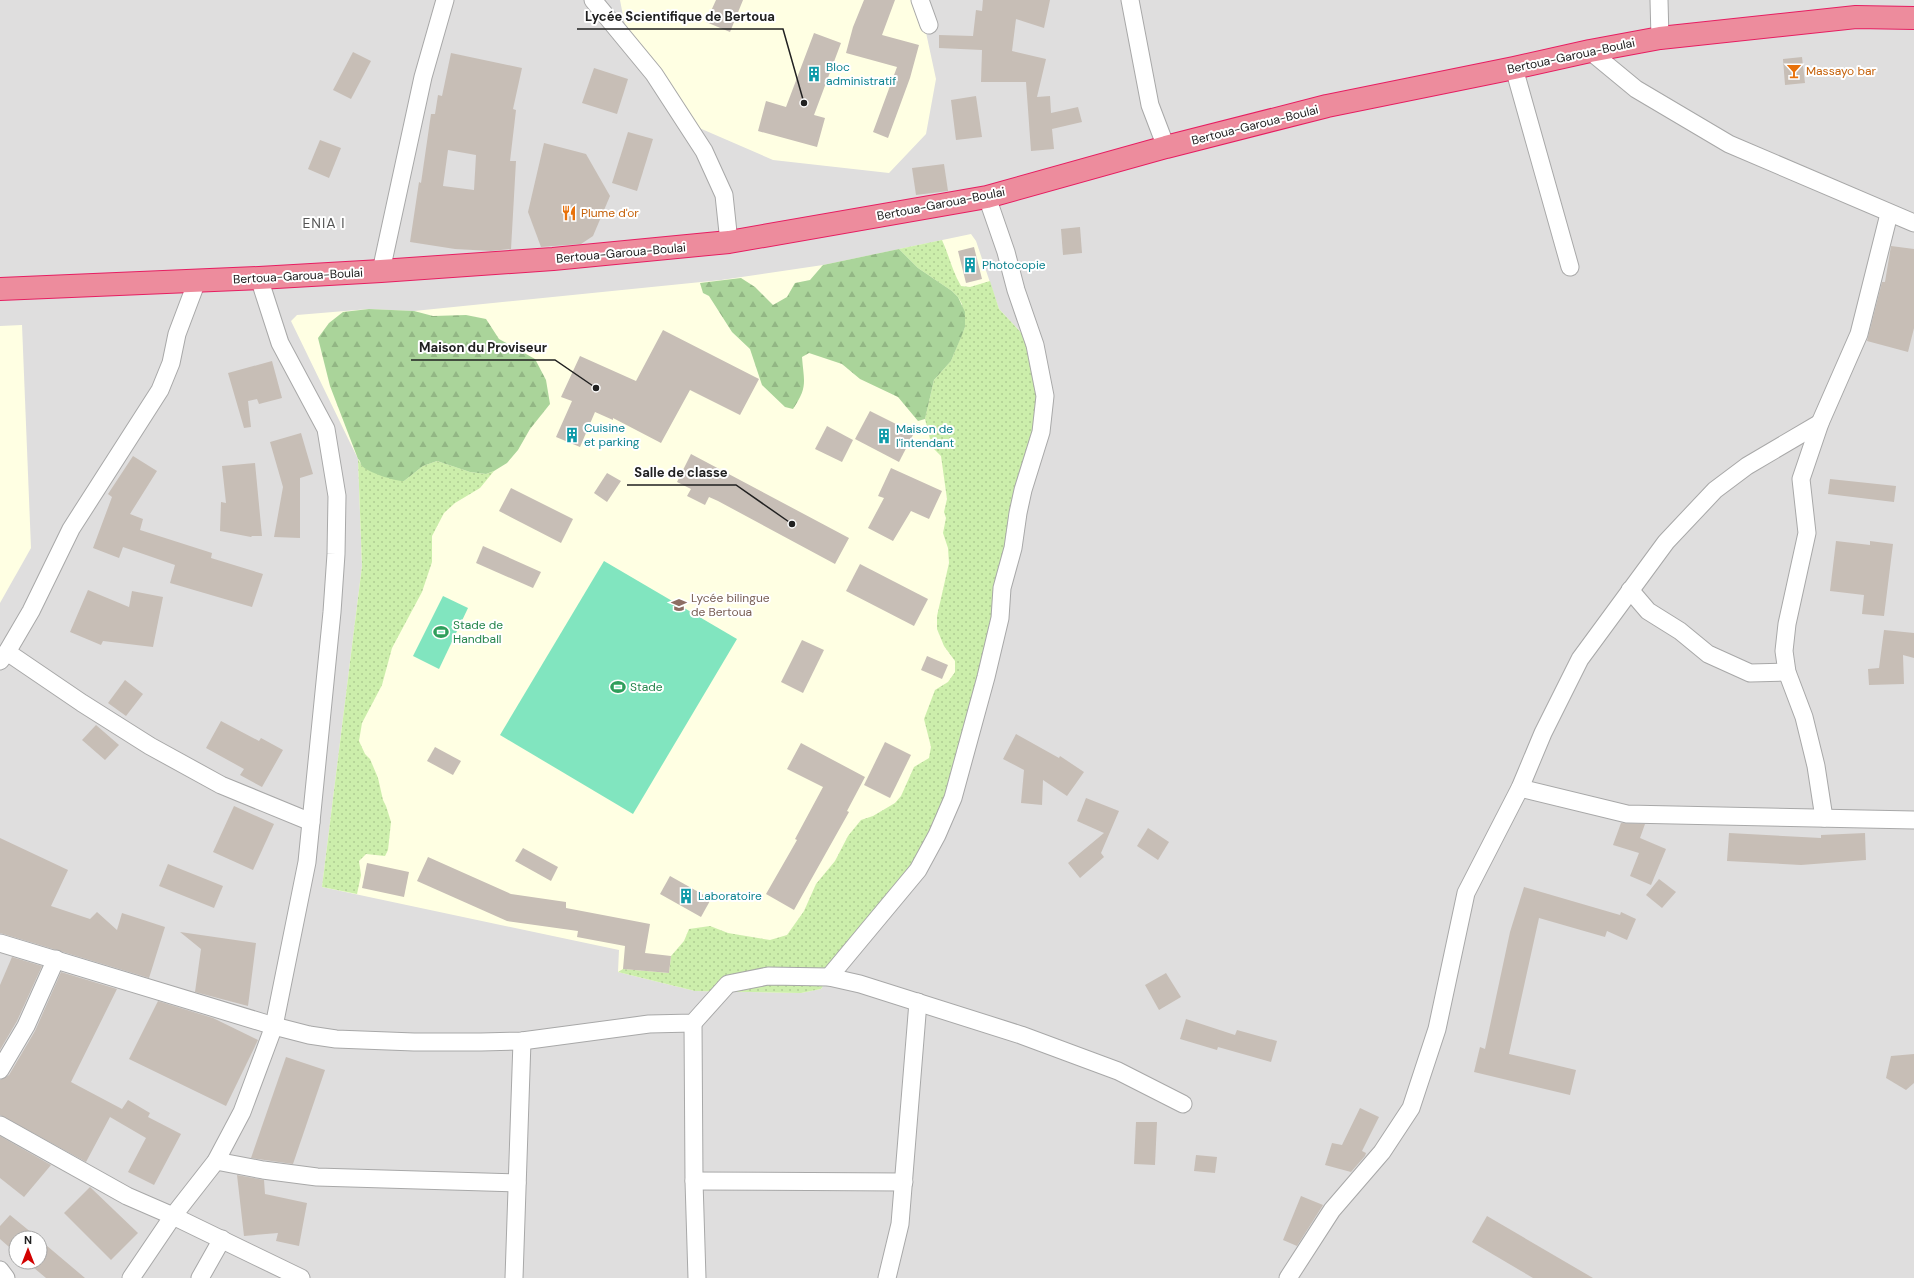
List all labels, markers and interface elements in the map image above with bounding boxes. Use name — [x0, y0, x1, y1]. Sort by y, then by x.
callout: Lycée Scientifique de Bertoua — [577, 4, 783, 29]
text: Lycée Scientifique de Bertoua — [585, 8, 775, 25]
street label: Bertoua-Garoua-Boulai — [1506, 35, 1636, 77]
place label: Bloc administratif — [826, 59, 896, 89]
bar icon: Massayo bar — [1785, 62, 1803, 80]
place label: Massayo bar — [1806, 63, 1876, 79]
building icon: Bloc administratif — [805, 65, 823, 83]
street label: Bertoua-Garoua-Boulai — [1190, 101, 1320, 149]
street label: Bertoua-Garoua-Boulai — [876, 184, 1007, 224]
restaurant icon: Plume d'or — [560, 204, 578, 222]
place label: Plume d'or — [581, 205, 639, 221]
district label: ENIA I — [302, 214, 346, 232]
street label: Bertoua-Garoua-Boulai — [555, 239, 687, 267]
building icon: Photocopie — [961, 256, 979, 274]
place label: Photocopie — [982, 257, 1046, 273]
street label: Bertoua-Garoua-Boulai — [233, 265, 364, 287]
callout: Maison du Proviseur — [411, 335, 555, 360]
text: Maison du Proviseur — [419, 339, 548, 356]
place label: Cuisine et parking — [584, 420, 640, 450]
place label: Maison de l'intendant — [896, 421, 955, 451]
building icon: Cuisine et parking — [563, 426, 581, 444]
building icon: Maison de l'intendant — [875, 427, 893, 445]
callout: Salle de classe — [627, 460, 736, 485]
text: Salle de classe — [634, 464, 728, 481]
place label: Lycée bilingue de Bertoua — [691, 590, 770, 620]
school or university icon: Lycée bilingue de Bertoua — [670, 596, 688, 614]
place label: Stade de Handball — [453, 617, 503, 647]
sports icon: Stade de Handball — [432, 623, 450, 641]
sports icon: Stade — [609, 678, 627, 696]
place label: Stade — [630, 679, 663, 695]
building icon: Laboratoire — [677, 887, 695, 905]
place label: Laboratoire — [698, 888, 762, 904]
north arrow — [8, 1230, 48, 1270]
text: N — [24, 1233, 32, 1247]

